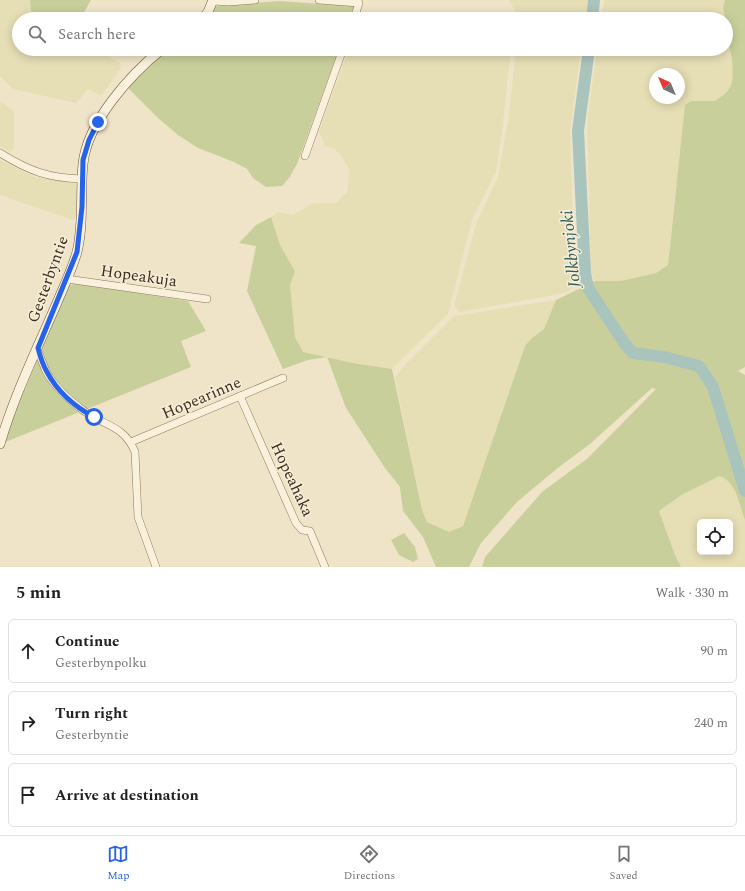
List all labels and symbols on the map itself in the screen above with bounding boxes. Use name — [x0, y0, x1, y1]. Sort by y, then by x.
north arrow — [649, 68, 685, 104]
route end — [89, 113, 107, 131]
water label: Jolkbynjoki — [554, 209, 588, 291]
street label: Gesterbyntie — [21, 233, 75, 326]
street label: Hopeakuja — [99, 259, 179, 293]
street label: Hopearinne — [158, 370, 245, 425]
route start — [85, 408, 103, 426]
street label: Hopeahaka — [264, 438, 320, 521]

